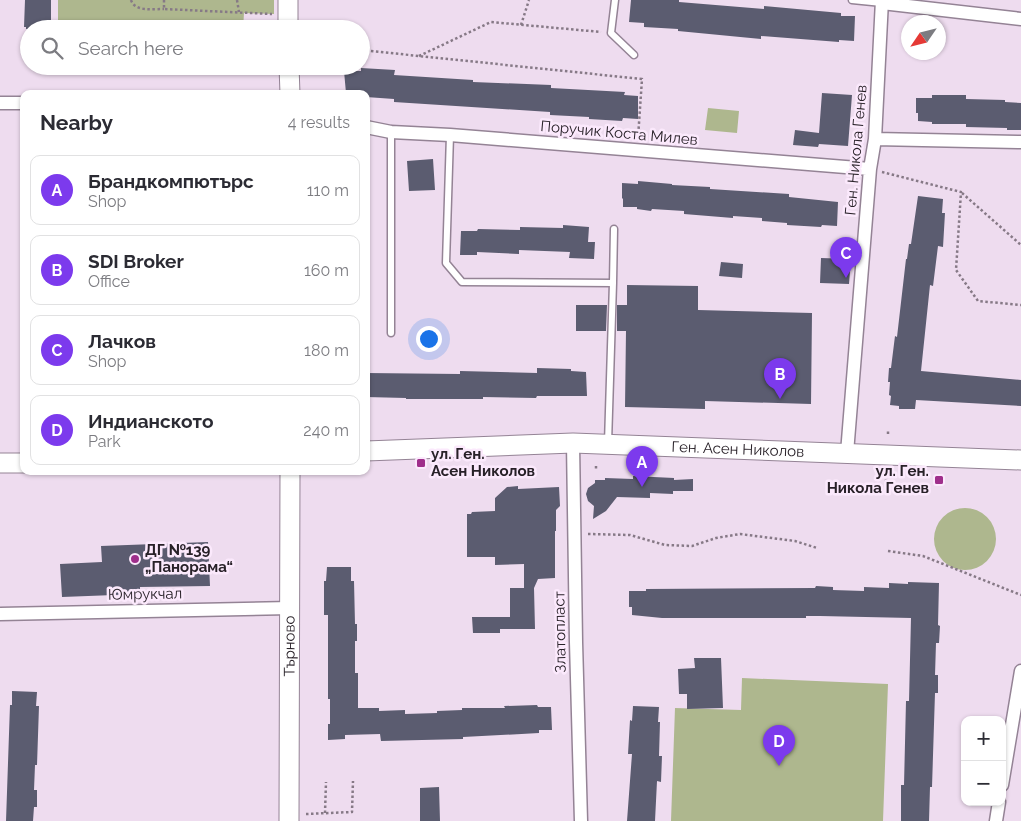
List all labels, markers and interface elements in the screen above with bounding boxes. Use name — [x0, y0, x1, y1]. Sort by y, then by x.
north arrow — [901, 15, 946, 60]
search box — [20, 20, 370, 75]
icon: search — [38, 34, 66, 62]
text: Search here — [78, 37, 184, 59]
street label: Ген. Никола Генев — [841, 84, 871, 216]
text: Nearby — [40, 110, 113, 135]
text: 4 results — [288, 113, 350, 132]
street label: Поручик Коста Милев — [540, 117, 698, 149]
text: Брандкомпютърс — [88, 170, 254, 192]
text: A — [52, 181, 62, 200]
text: 110 m — [307, 181, 349, 200]
text: Shop — [88, 192, 126, 211]
pin: C — [830, 237, 862, 278]
text: SDI Broker — [88, 250, 184, 272]
text: B — [52, 261, 62, 280]
text: 160 m — [304, 261, 349, 280]
text: Office — [88, 272, 130, 291]
your location — [416, 326, 442, 352]
text: Лачков — [88, 330, 156, 352]
text: C — [52, 341, 62, 360]
text: 180 m — [304, 341, 349, 360]
text: Shop — [88, 352, 126, 371]
pin: B — [764, 358, 796, 399]
text: Индианското — [88, 410, 214, 432]
text: D — [51, 421, 63, 440]
text: 240 m — [303, 421, 349, 440]
text: Park — [88, 432, 121, 451]
street label: Ген. Асен Николов — [671, 438, 804, 461]
place label: ул. Ген. Асен Николов — [431, 445, 535, 480]
pin: A — [626, 446, 658, 487]
marker: ул. Ген. Асен Николов — [415, 457, 427, 469]
place label: ул. Ген. Никола Генев — [827, 462, 929, 497]
marker: ул. Ген. Никола Генев — [933, 474, 945, 486]
place label: ДГ №139 „Панорама“ — [145, 541, 233, 576]
marker: ДГ №139 „Панорама“ — [129, 553, 141, 565]
street label: Юмрукчал — [108, 584, 182, 604]
street label: Златопласт — [550, 591, 570, 673]
street label: Търново — [280, 615, 299, 676]
map controls — [961, 716, 1006, 806]
button: + — [961, 716, 1006, 761]
pin: D — [763, 725, 795, 766]
button: − — [961, 761, 1006, 806]

